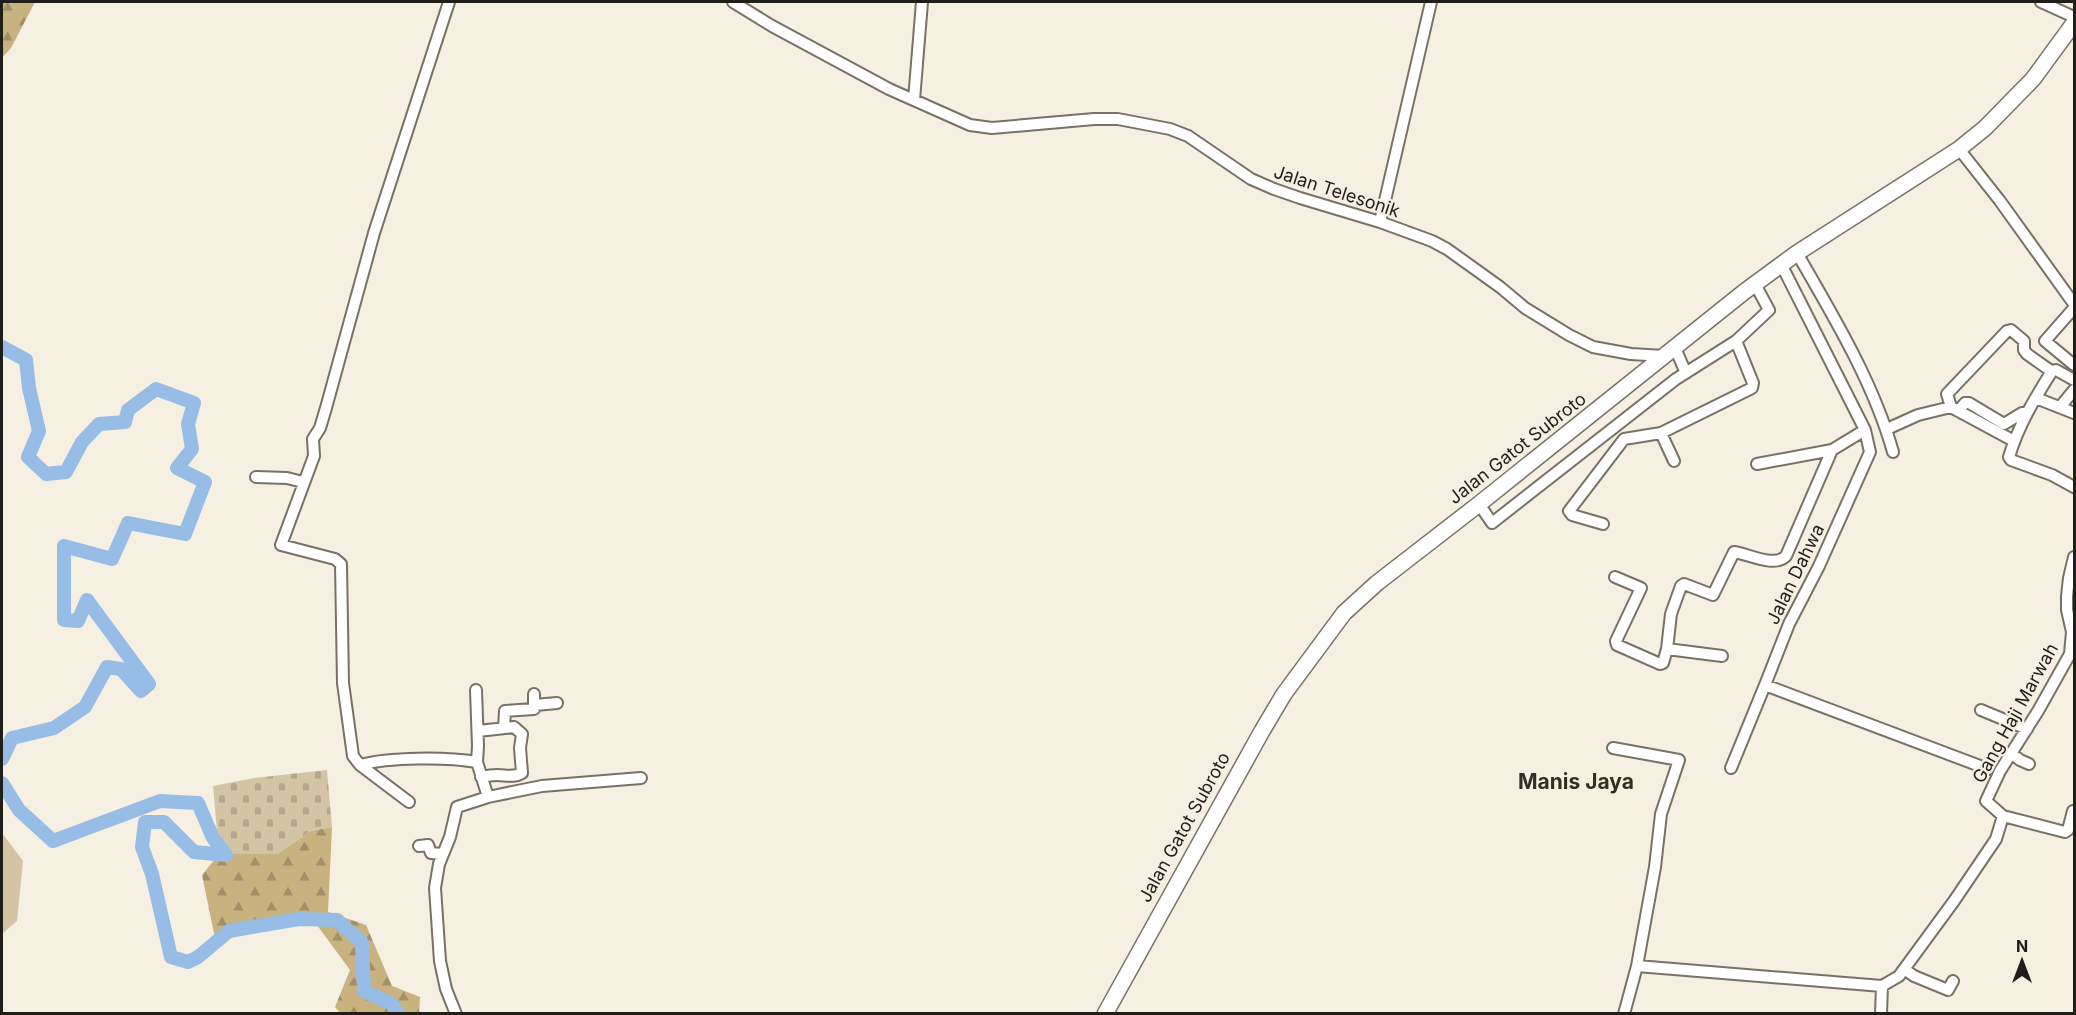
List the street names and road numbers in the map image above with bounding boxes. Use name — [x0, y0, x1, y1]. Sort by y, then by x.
street label: Jalan Telesonik — [1271, 161, 1403, 221]
street label: Jalan Gatot Subroto — [1444, 388, 1590, 508]
street label: Jalan Dahwa — [1762, 520, 1828, 628]
street label: Gang Haji Marwah — [1968, 640, 2062, 786]
street label: Jalan Gatot Subroto — [1134, 748, 1234, 906]

